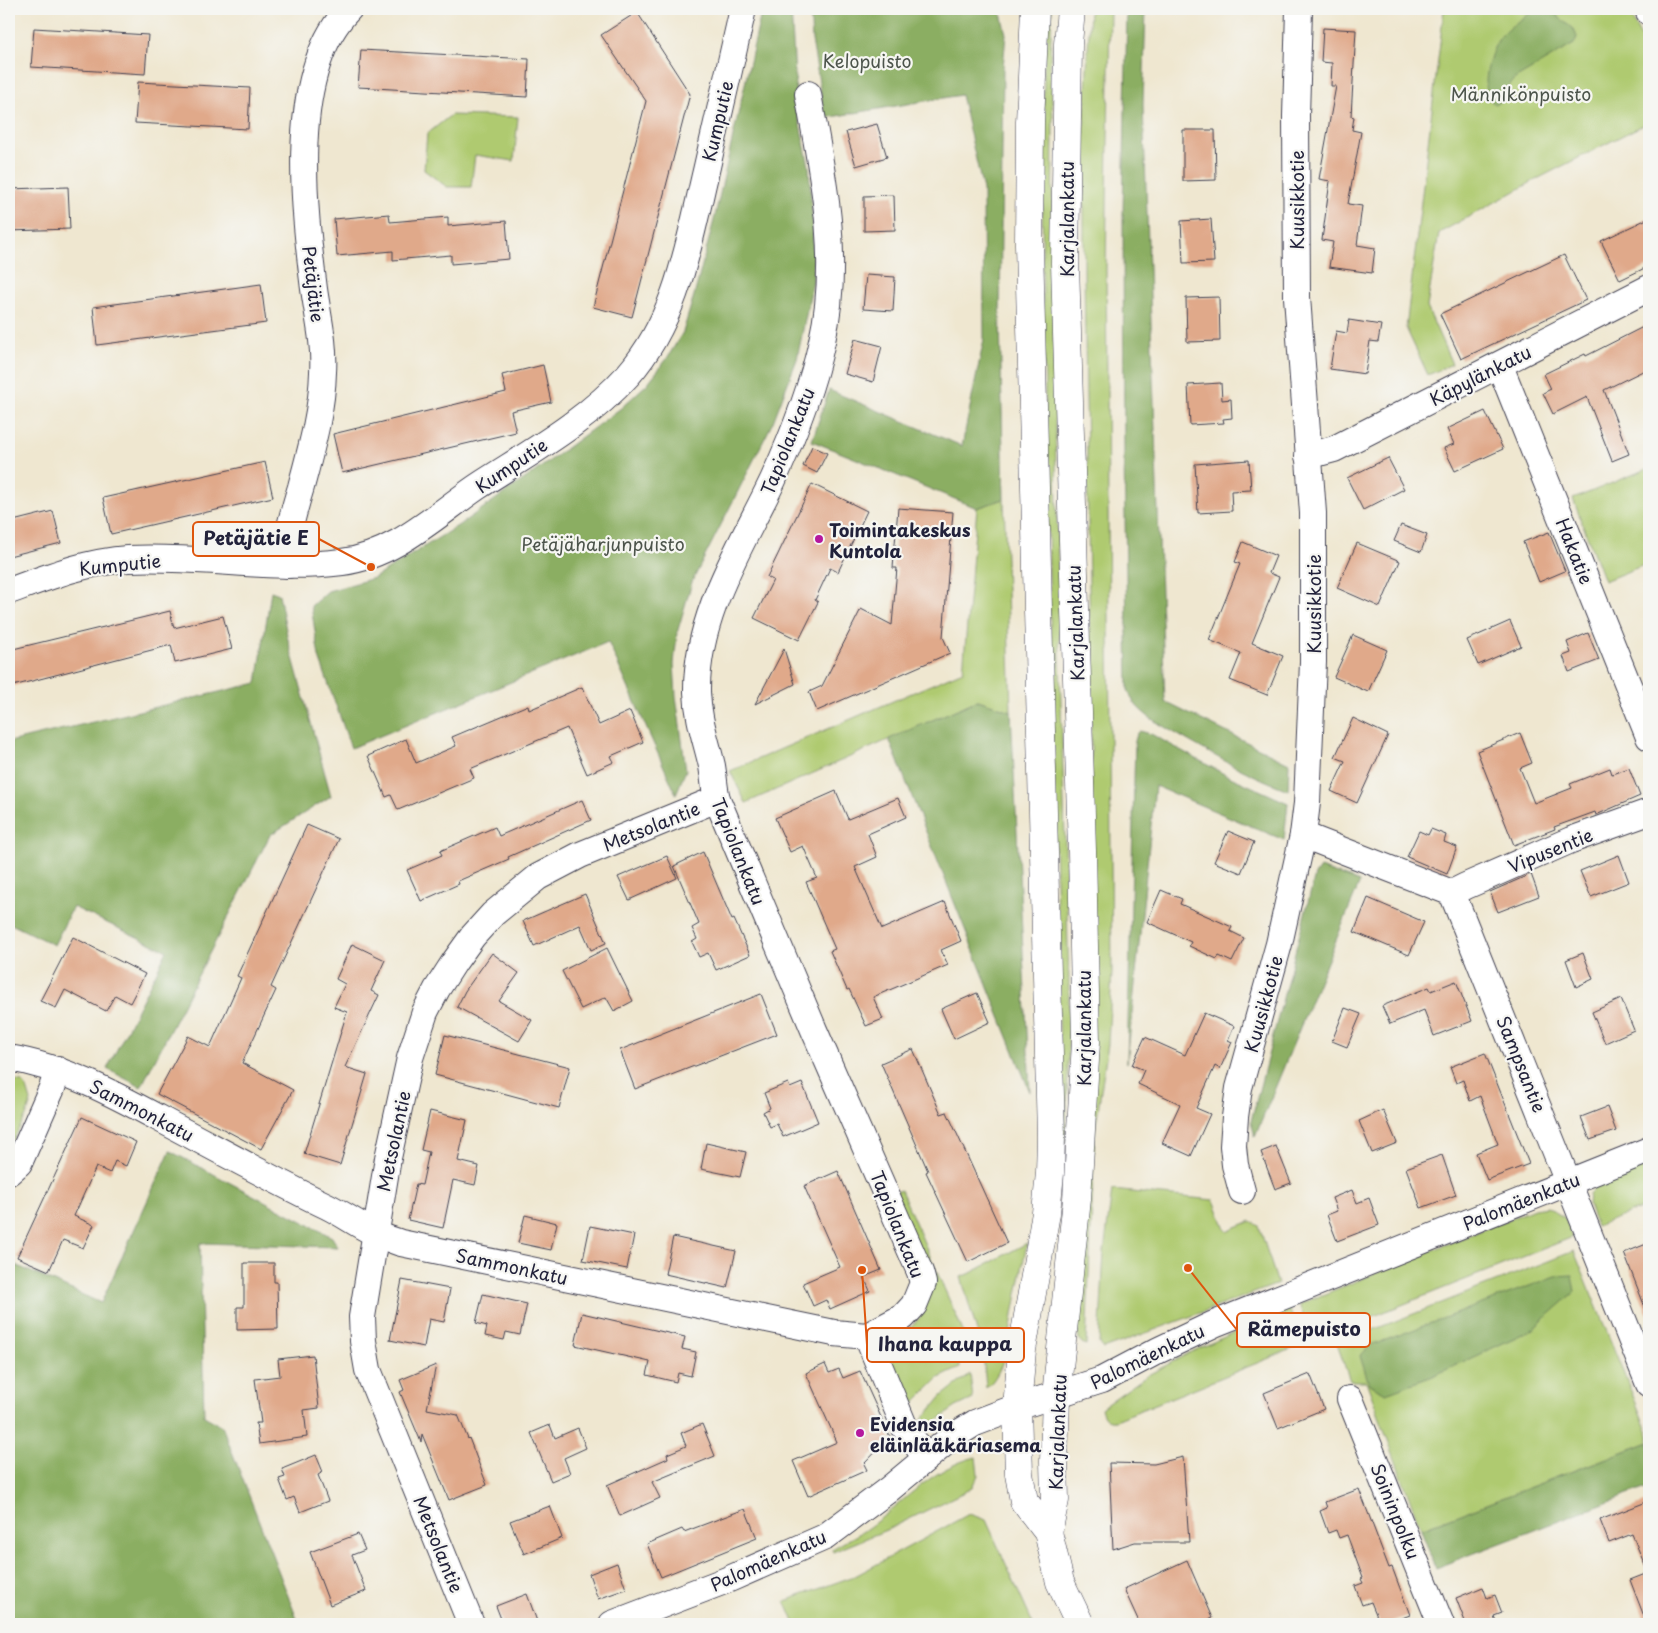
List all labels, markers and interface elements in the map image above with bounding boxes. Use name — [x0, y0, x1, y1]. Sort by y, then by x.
park label: Kelopuisto — [823, 47, 912, 74]
street label: Kumputie — [695, 78, 739, 164]
park label: Männikönpuisto — [1451, 80, 1591, 107]
street label: Kuusikkotie — [1283, 150, 1310, 250]
street label: Karjalankatu — [1053, 161, 1080, 277]
street label: Petäjätie — [296, 244, 332, 324]
street label: Käpylänkatu — [1425, 338, 1535, 412]
street label: Tapiolankatu — [753, 383, 821, 499]
street label: Kumputie — [469, 431, 553, 499]
street label: Hakatie — [1550, 514, 1600, 588]
place label: Toimintakeskus Kuntola — [829, 516, 971, 564]
callout: Petäjätie E — [193, 522, 319, 556]
text: Petäjätie E — [203, 523, 309, 551]
park label: Petäjäharjunpuisto — [521, 530, 685, 557]
marker: Toimintakeskus Kuntola — [813, 533, 825, 545]
street label: Kumputie — [78, 546, 162, 582]
street label: Kuusikkotie — [1300, 554, 1327, 654]
street label: Karjalankatu — [1059, 565, 1091, 681]
street label: Tapiolankatu — [705, 793, 773, 909]
street label: Metsolantie — [598, 794, 704, 858]
street label: Vipusentie — [1503, 821, 1597, 879]
street label: Kuusikkotie — [1237, 952, 1289, 1056]
street label: Karjalankatu — [1070, 970, 1097, 1086]
street label: Sampsantie — [1490, 1012, 1554, 1116]
street label: Sammonkatu — [85, 1072, 199, 1148]
street label: Metsolantie — [369, 1088, 417, 1194]
street label: Palomäenkatu — [1458, 1165, 1584, 1237]
street label: Tapiolankatu — [864, 1166, 932, 1282]
street label: Sammonkatu — [454, 1241, 570, 1291]
callout: Rämepuisto — [1237, 1313, 1370, 1347]
text: Rämepuisto — [1247, 1314, 1361, 1342]
street label: Palomäenkatu — [1085, 1317, 1209, 1395]
callout: Ihana kauppa — [867, 1328, 1024, 1362]
text: Ihana kauppa — [878, 1329, 1012, 1357]
street label: Karjalankatu — [1041, 1374, 1073, 1490]
place label: Evidensia eläinlääkäriasema — [870, 1410, 1041, 1458]
marker: Evidensia eläinlääkäriasema — [854, 1427, 866, 1439]
street label: Soininpolku — [1364, 1459, 1428, 1563]
street label: Metsolantie — [407, 1491, 471, 1597]
street label: Palomäenkatu — [706, 1522, 830, 1598]

